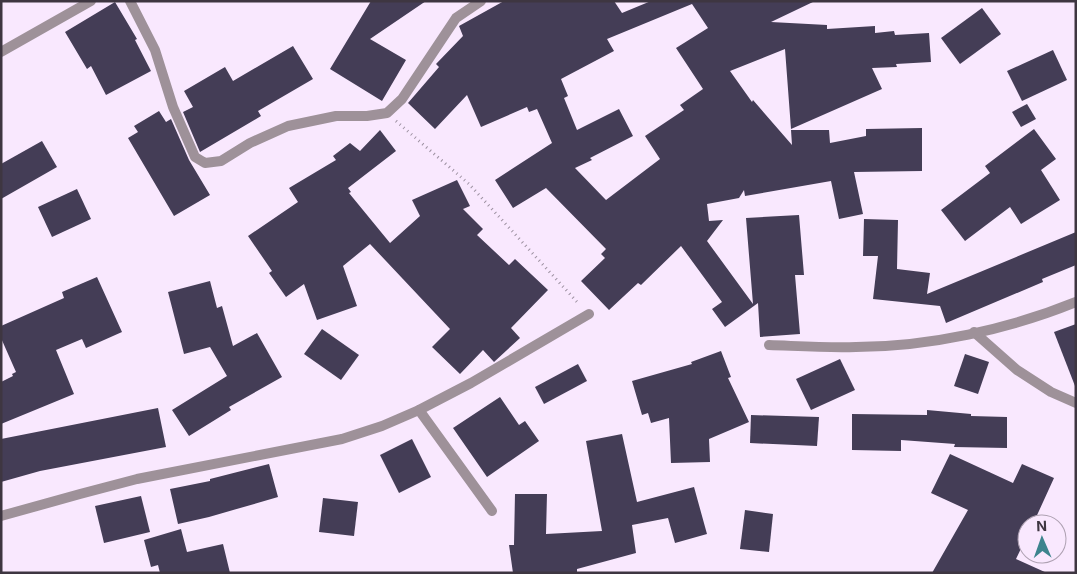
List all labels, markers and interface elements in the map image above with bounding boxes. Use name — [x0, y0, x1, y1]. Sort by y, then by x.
north arrow — [1017, 514, 1067, 564]
text: N — [1036, 517, 1047, 534]

